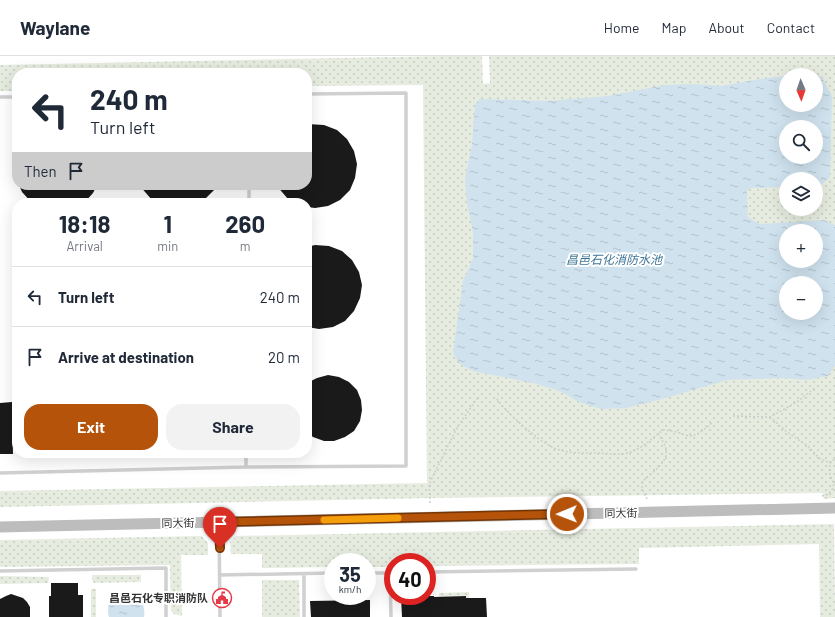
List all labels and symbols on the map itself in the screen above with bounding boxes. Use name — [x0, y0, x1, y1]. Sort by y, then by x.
north arrow — [779, 68, 823, 112]
water label: 昌邑石化消防水池 — [566, 252, 663, 266]
position arrow — [546, 493, 588, 535]
street label: 同大街 — [604, 506, 638, 519]
pin — [203, 507, 237, 548]
street label: 同大街 — [161, 516, 195, 529]
speed limit sign: 40 — [384, 553, 436, 605]
public building icon: 昌邑石化专职消防队 — [211, 587, 233, 609]
place label: 昌邑石化专职消防队 — [109, 591, 208, 604]

